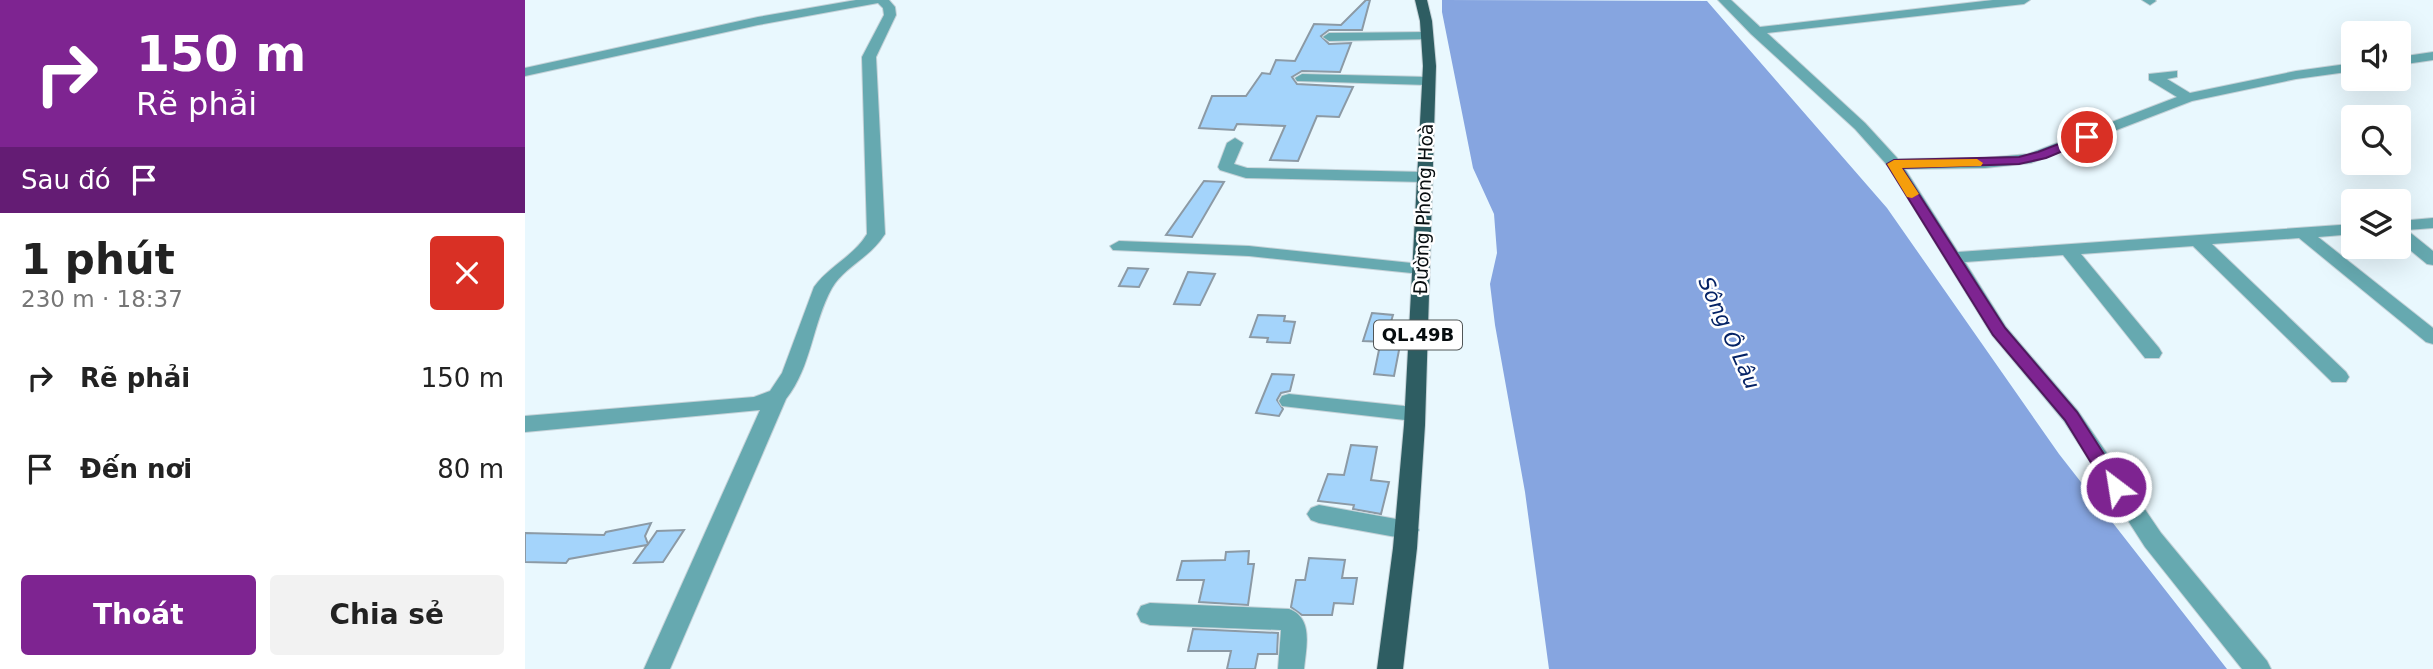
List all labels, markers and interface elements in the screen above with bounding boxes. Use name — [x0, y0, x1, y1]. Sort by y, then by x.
map controls — [2341, 21, 2411, 259]
button: sound — [2341, 21, 2411, 91]
text: 150 m — [136, 26, 306, 83]
icon: right — [21, 28, 112, 119]
text: Rẽ phải — [136, 85, 257, 123]
button: search — [2341, 105, 2411, 175]
pin — [2057, 107, 2117, 167]
icon: arrive — [2068, 118, 2106, 156]
street label: Đường Phong Hoà — [1409, 123, 1437, 295]
icon: arrive — [125, 161, 163, 199]
text: Sau đó — [21, 165, 111, 195]
button: layers — [2341, 189, 2411, 259]
text: 1 phút — [21, 235, 175, 284]
button: close — [430, 236, 504, 310]
water label: Sông Ô Lâu — [1694, 273, 1765, 393]
text: 230 m · 18:37 — [21, 286, 183, 312]
road number: QL.49B — [1374, 320, 1462, 349]
icon: right — [21, 359, 59, 397]
text: Rẽ phải — [80, 363, 190, 393]
text: 150 m — [421, 363, 504, 393]
icon: arrive — [21, 450, 59, 488]
position arrow — [2079, 450, 2153, 524]
text: Đến nơi — [80, 454, 192, 484]
text: 80 m — [437, 454, 504, 484]
button: Thoát — [21, 575, 256, 655]
button: Chia sẻ — [270, 575, 504, 655]

